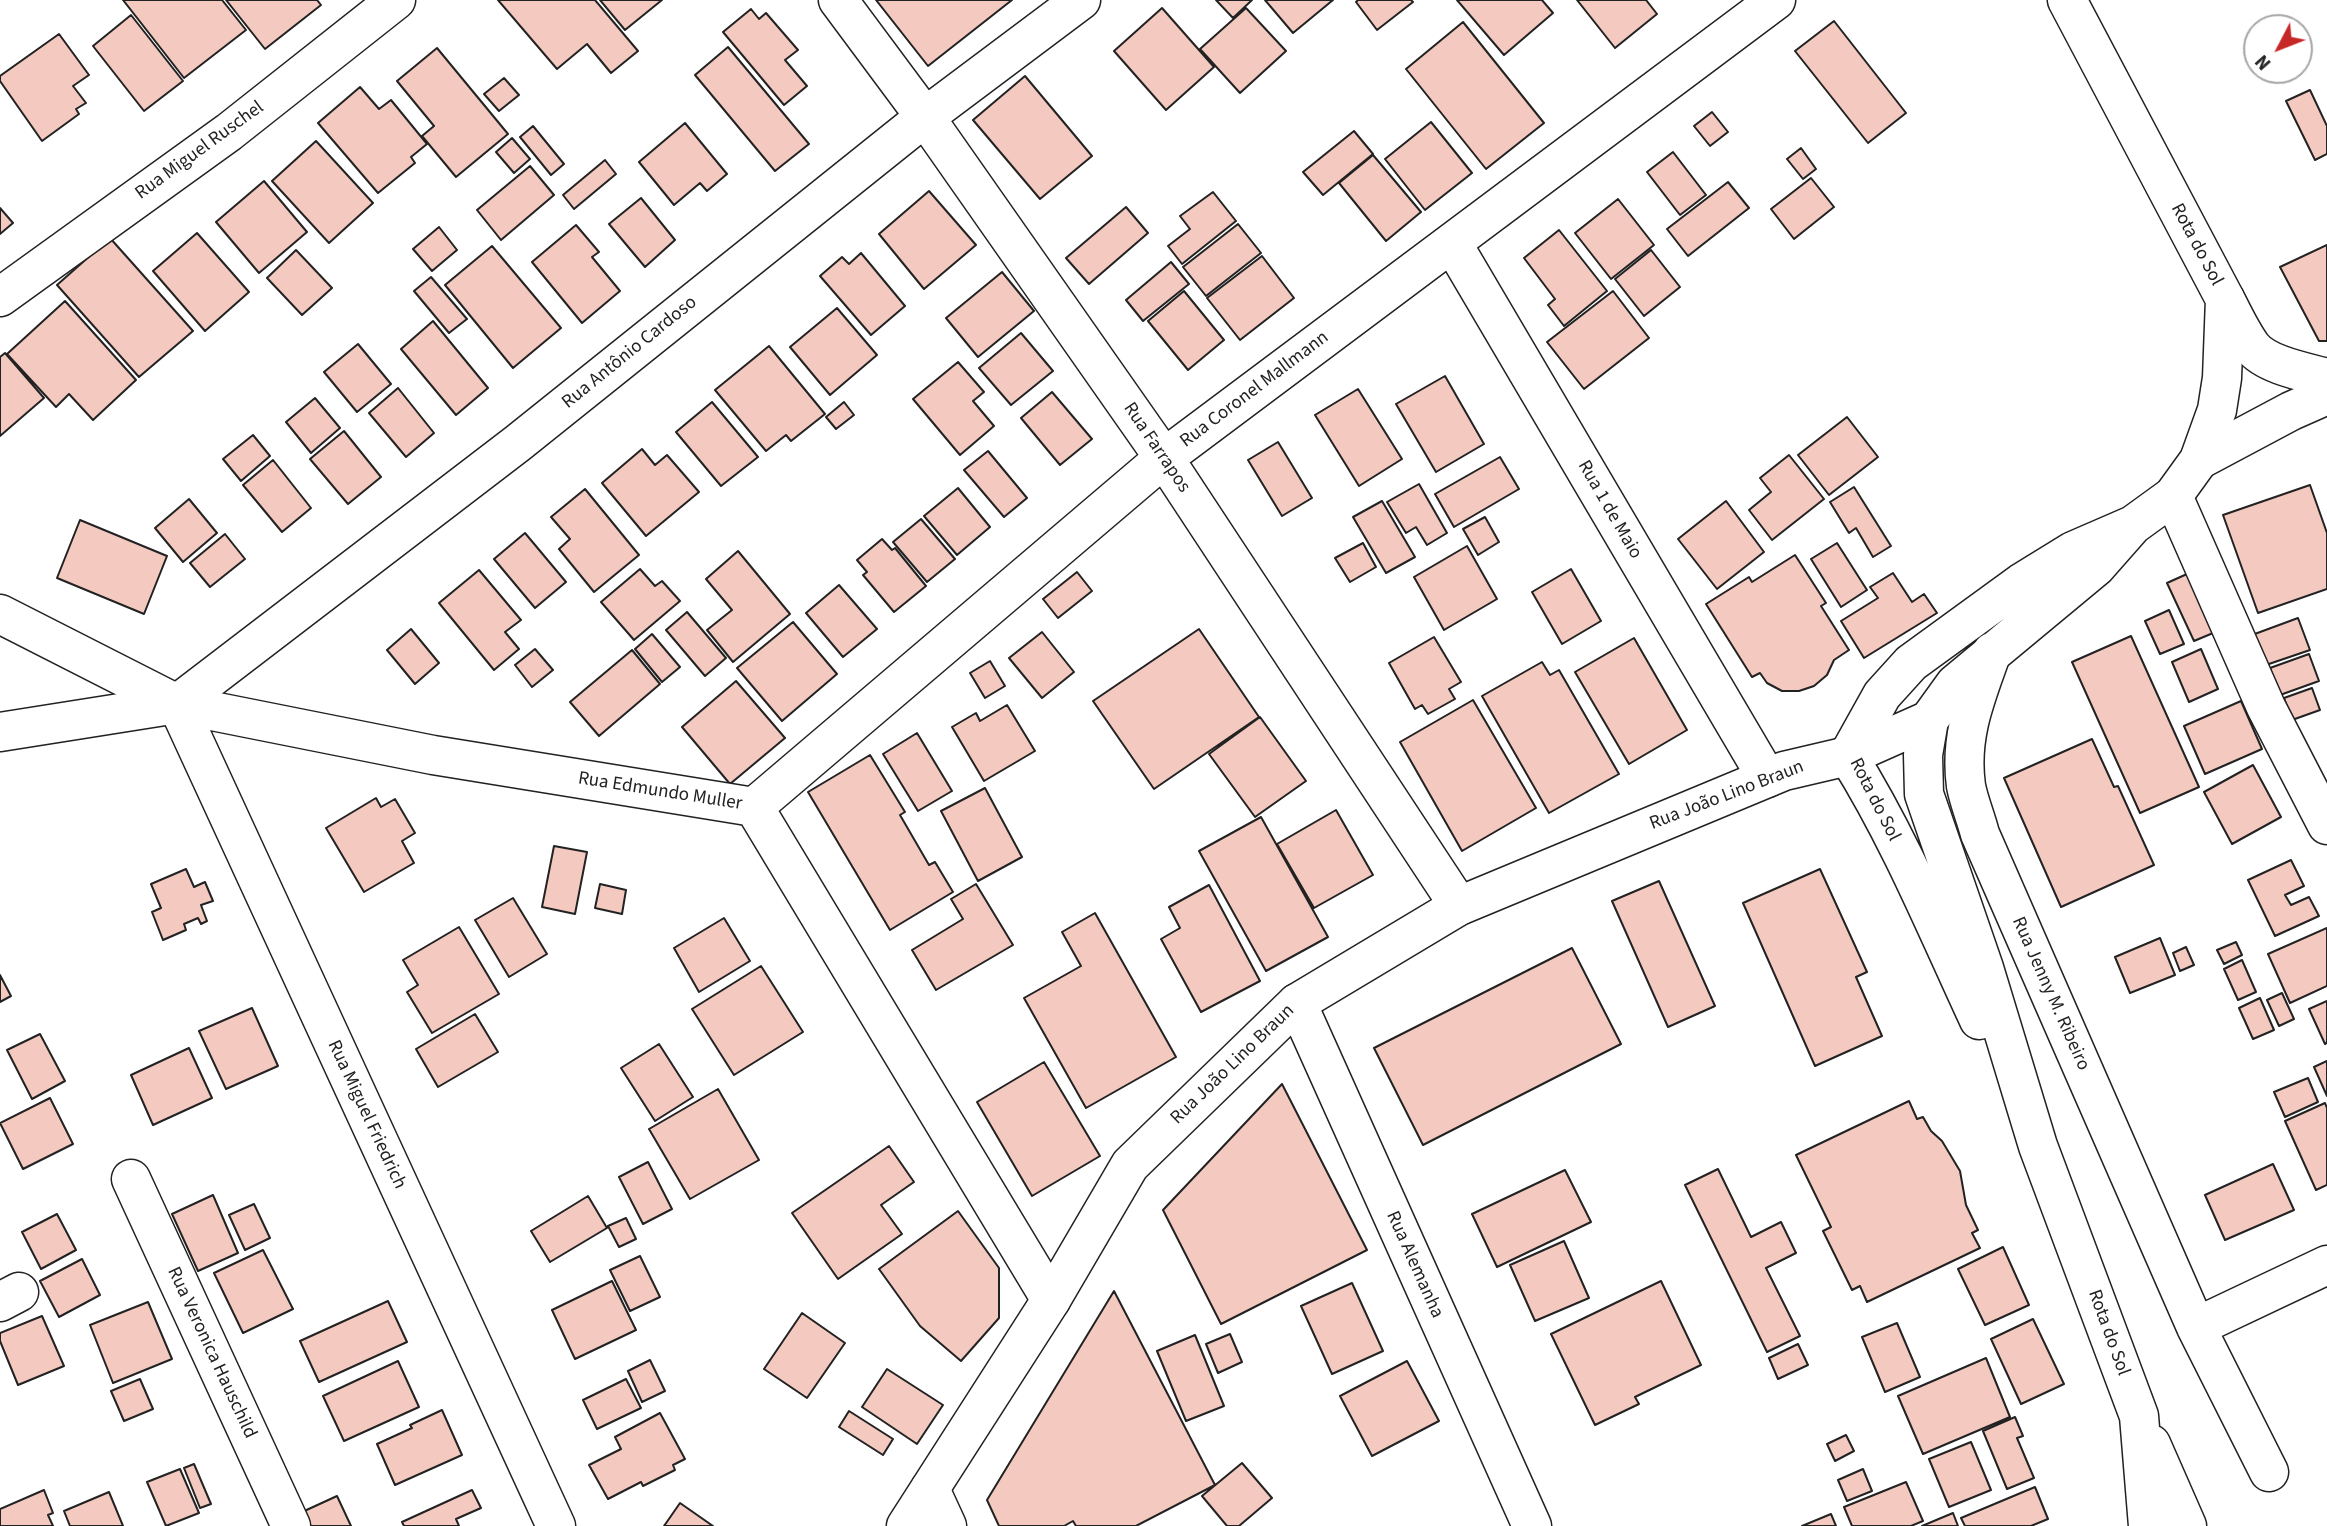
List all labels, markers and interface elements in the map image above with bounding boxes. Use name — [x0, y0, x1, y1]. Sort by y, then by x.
north arrow — [2243, 14, 2313, 84]
text: N — [2249, 48, 2278, 76]
street label: Rua Miguel Ruschel — [131, 97, 269, 205]
street label: Rota do Sol — [2165, 200, 2227, 290]
street label: Rua Antônio Cardoso — [558, 292, 702, 414]
street label: Rua Coronel Mallmann — [1176, 327, 1334, 453]
street label: Rua Farrapos — [1117, 399, 1195, 497]
street label: Rua 1 de Maio — [1572, 457, 1646, 563]
street label: Rota do Sol — [1843, 755, 1905, 845]
street label: Rua João Lino Braun — [1647, 756, 1807, 836]
street label: Rua Edmundo Muller — [576, 768, 744, 816]
street label: Rua Jenny M. Ribeiro — [2006, 914, 2094, 1074]
street label: Rua João Lino Braun — [1166, 1000, 1300, 1130]
street label: Rua Miguel Friedrich — [322, 1037, 410, 1193]
street label: Rua Alemanha — [1380, 1208, 1448, 1322]
street label: Rua Veronica Hauschild — [161, 1264, 261, 1442]
street label: Rota do Sol — [2082, 1287, 2134, 1379]

